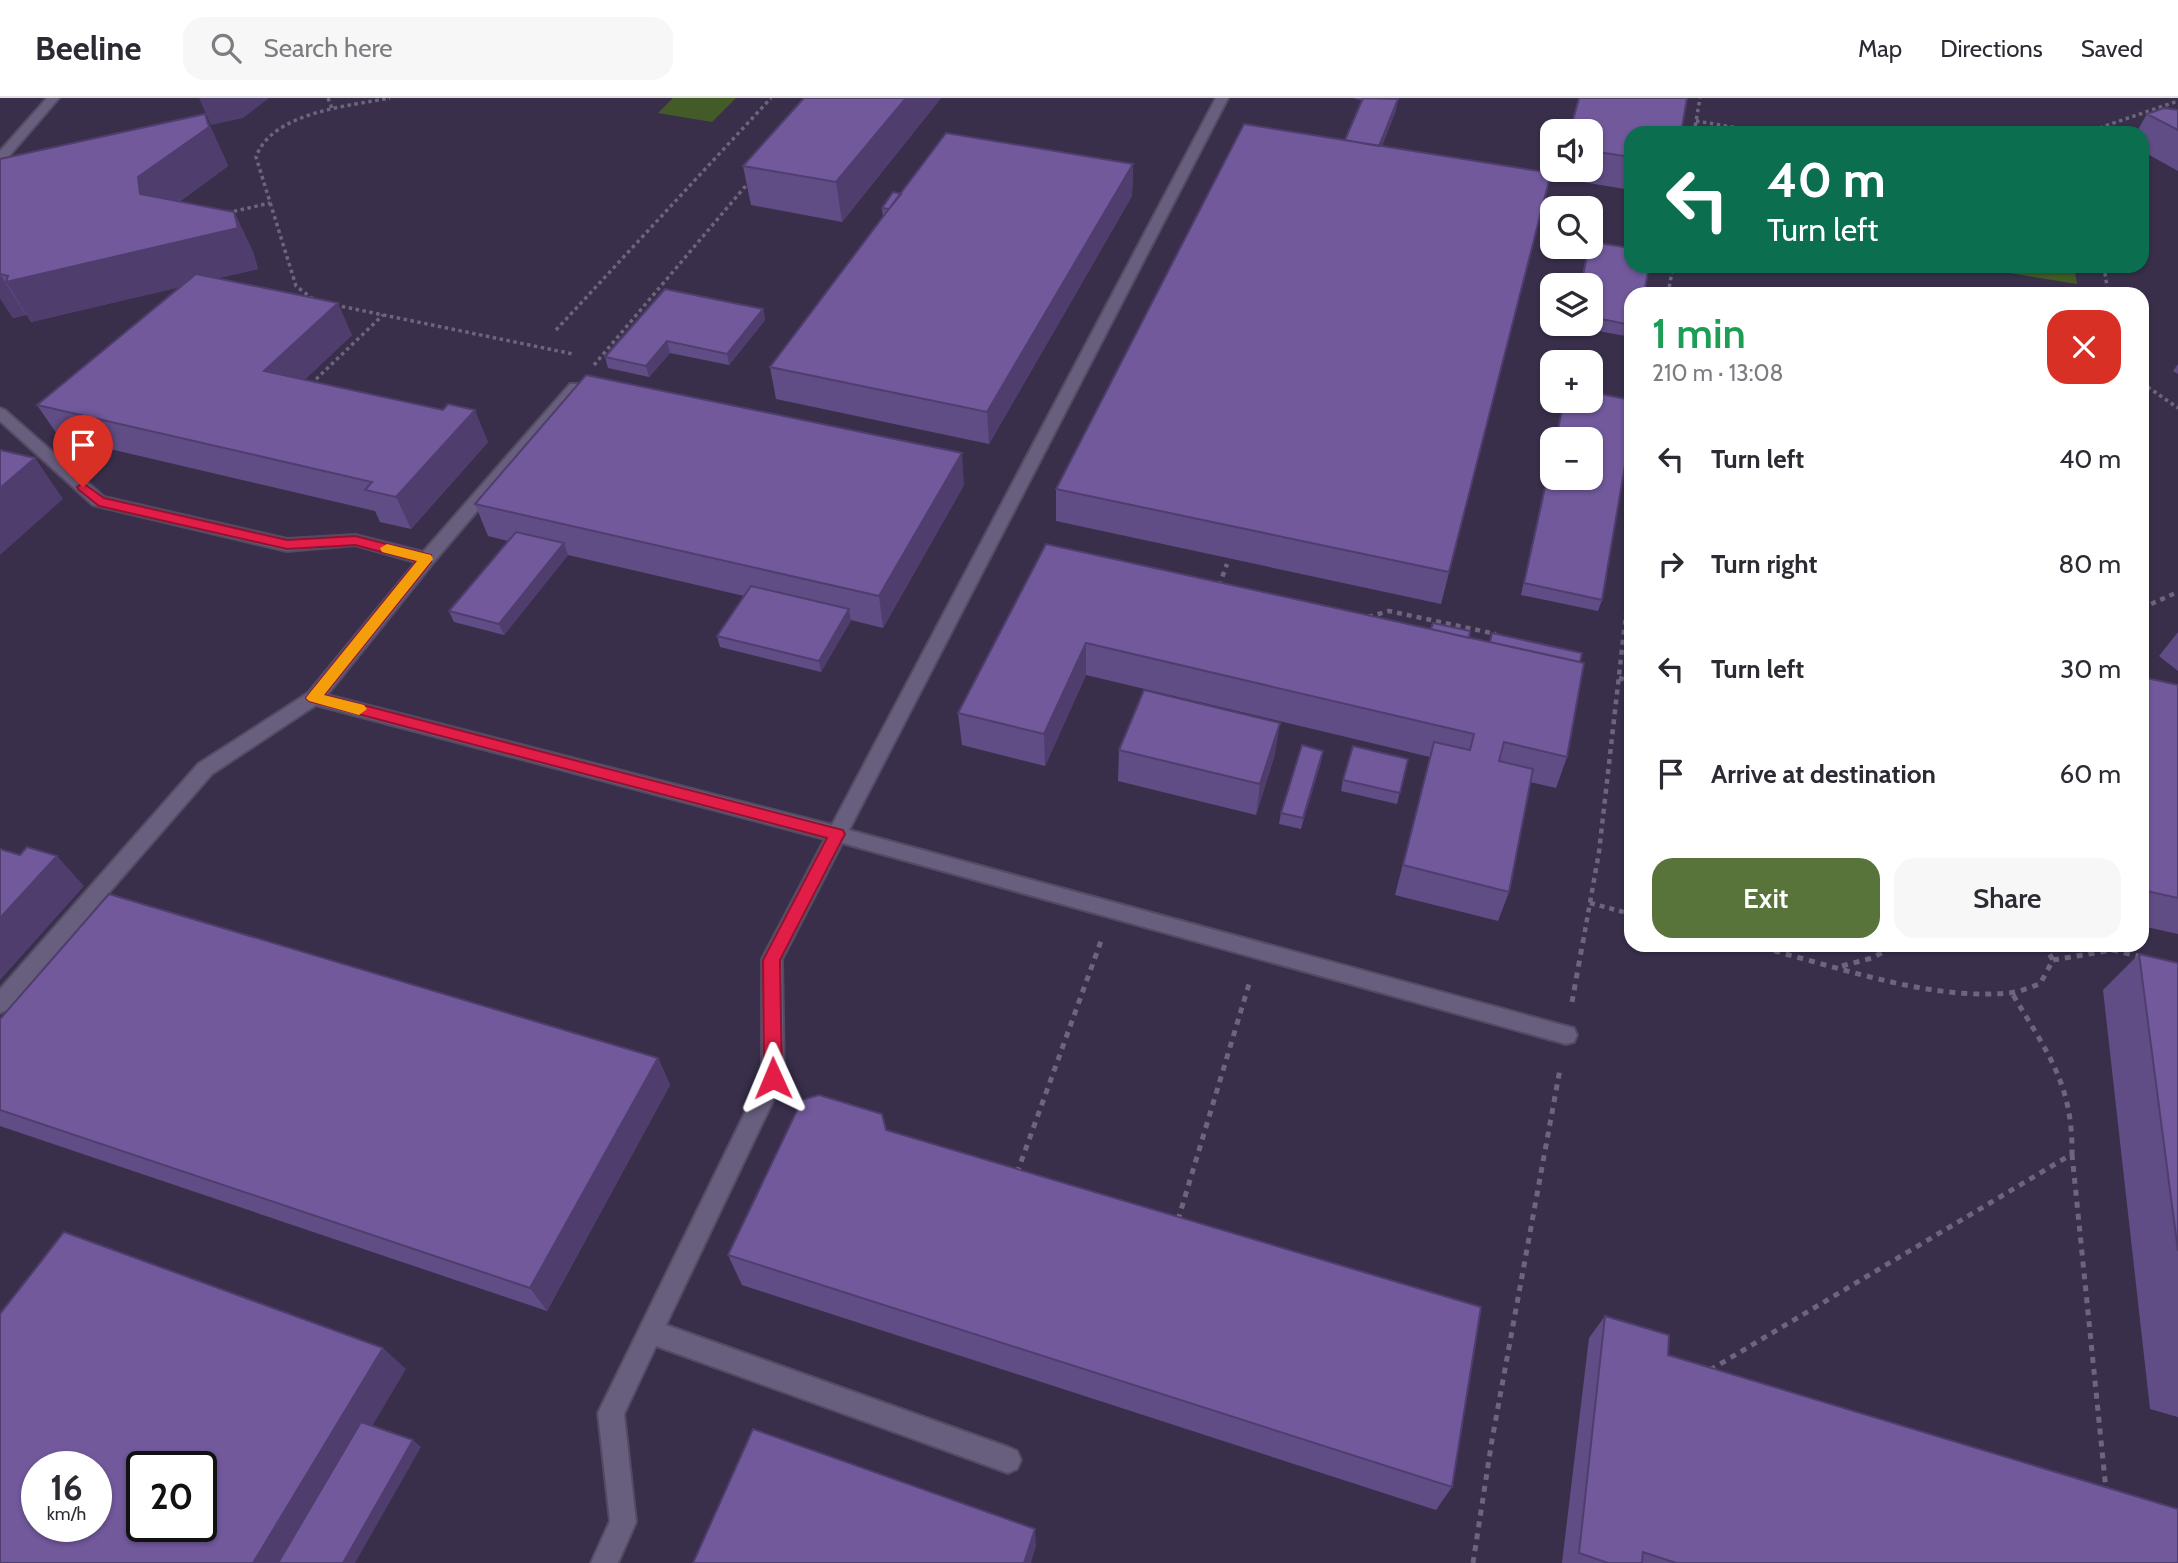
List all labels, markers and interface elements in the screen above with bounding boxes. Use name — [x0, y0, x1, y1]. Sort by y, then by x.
search box — [183, 17, 673, 80]
text: Beeline — [35, 28, 141, 68]
icon: search — [207, 29, 245, 67]
text: Search here — [263, 32, 393, 64]
text: Map — [1858, 34, 1902, 63]
text: Directions — [1940, 34, 2043, 63]
text: Saved — [2081, 34, 2143, 63]
map controls — [1540, 119, 1603, 490]
button: sound — [1540, 119, 1603, 182]
text: 40 m — [1767, 150, 1886, 209]
icon: left — [1652, 154, 1743, 245]
button: search — [1540, 196, 1603, 259]
text: Turn left — [1767, 210, 1878, 249]
button: layers — [1540, 273, 1603, 336]
text: 1 min — [1652, 307, 1746, 359]
button: close — [2047, 310, 2121, 384]
button: + — [1540, 350, 1603, 413]
text: 210 m · 13:08 — [1652, 359, 1784, 387]
pin — [53, 415, 113, 487]
icon: arrive — [64, 426, 102, 464]
button: − — [1540, 427, 1603, 490]
icon: left — [1652, 440, 1690, 478]
text: Turn left — [1711, 443, 1804, 475]
text: 40 m — [2059, 443, 2121, 475]
icon: right — [1652, 545, 1690, 583]
text: Turn right — [1711, 548, 1817, 580]
text: 80 m — [2058, 548, 2121, 580]
icon: left — [1652, 650, 1690, 688]
text: Turn left — [1711, 653, 1804, 685]
text: 30 m — [2060, 653, 2121, 685]
icon: arrive — [1652, 755, 1690, 793]
text: Arrive at destination — [1711, 758, 1936, 790]
text: 60 m — [2059, 758, 2121, 790]
button: Exit — [1652, 858, 1880, 938]
button: Share — [1894, 858, 2121, 938]
position arrow — [736, 1041, 810, 1115]
speed limit sign: 20 — [126, 1451, 217, 1542]
text: 16 — [50, 1466, 83, 1509]
text: km/h — [47, 1503, 86, 1525]

